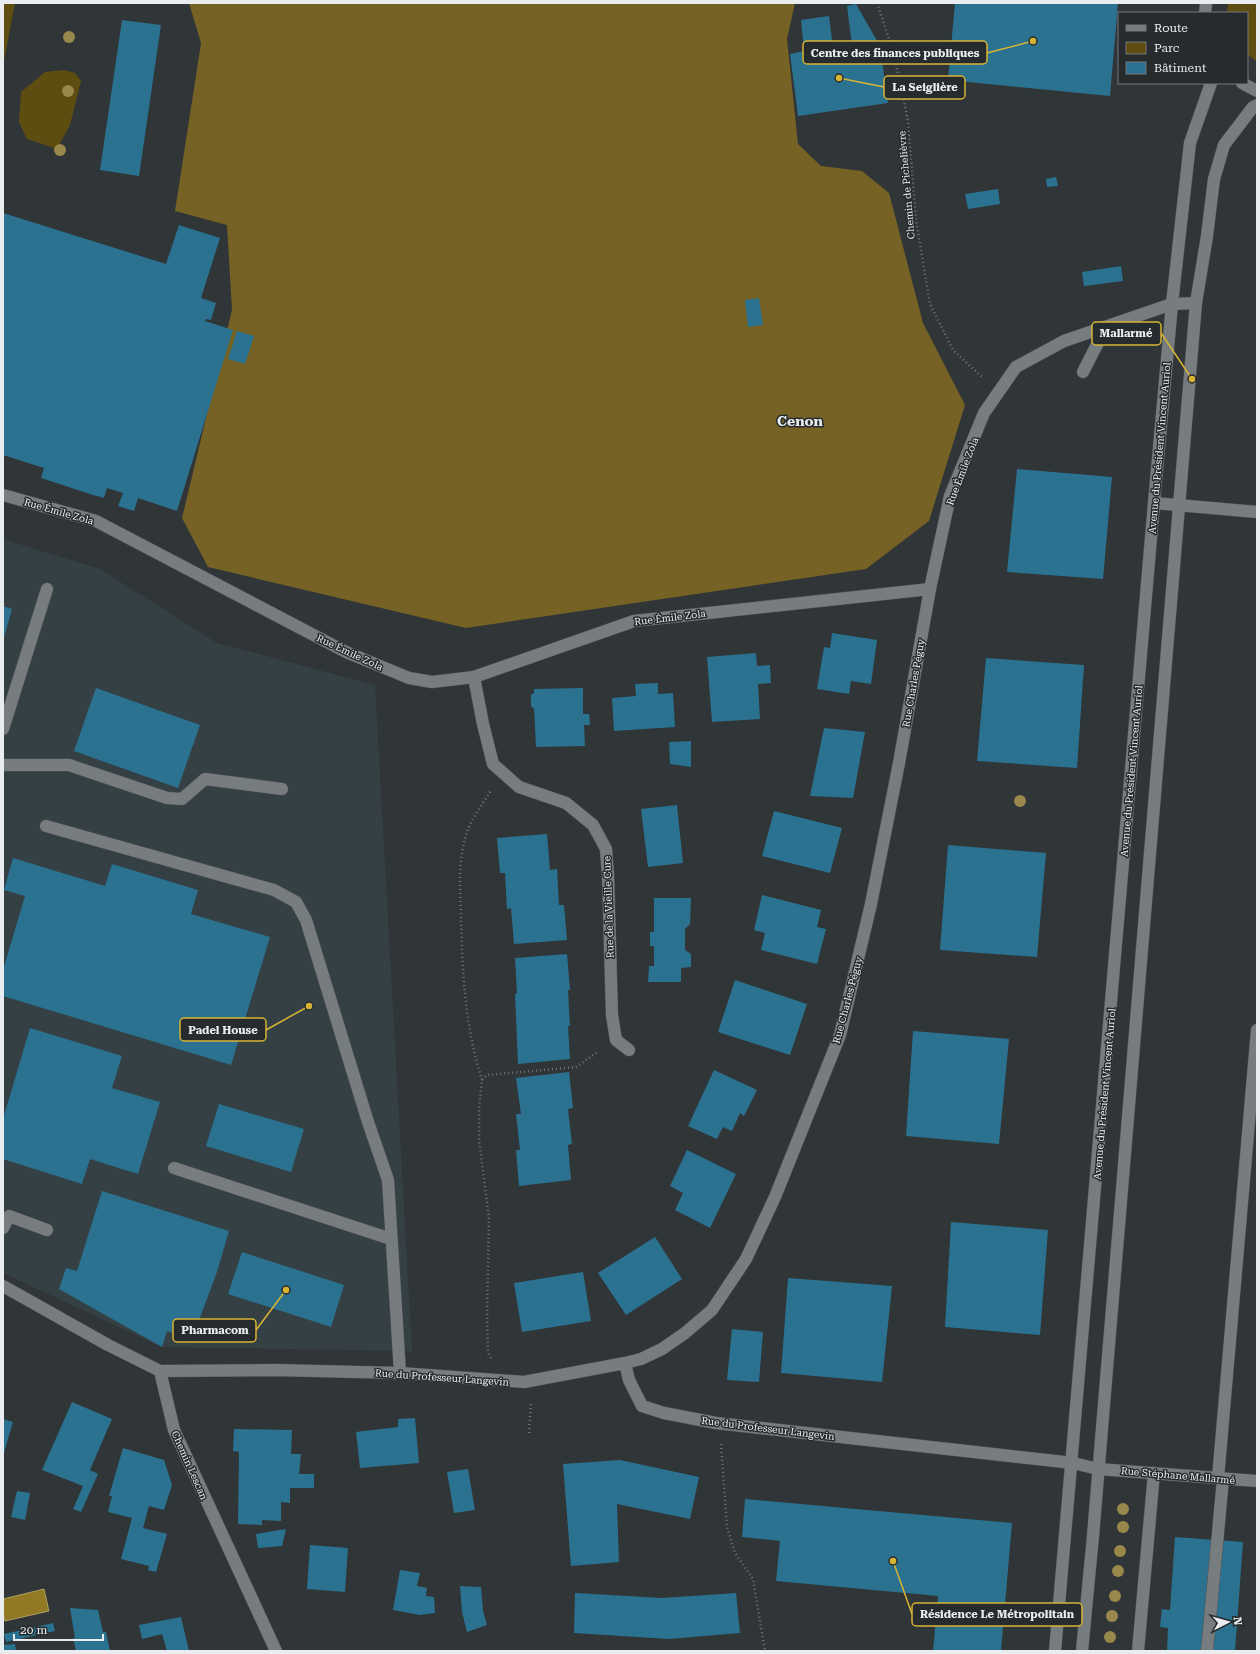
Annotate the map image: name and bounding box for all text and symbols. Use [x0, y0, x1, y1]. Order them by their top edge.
legend [1118, 12, 1248, 84]
text: Route [1154, 21, 1188, 35]
callout: Centre des finances publiques [803, 41, 987, 64]
text: Parc [1154, 41, 1180, 55]
text: Centre des finances publiques [811, 47, 980, 60]
text: Bâtiment [1154, 61, 1207, 75]
callout: La Seiglière [884, 76, 965, 99]
text: La Seiglière [892, 81, 958, 94]
street label: Chemin de Pichelièvre [896, 130, 917, 240]
callout: Mallarmé [1092, 322, 1161, 345]
text: Mallarmé [1100, 327, 1153, 340]
street label: Avenue du Président Vincent Auriol [1147, 362, 1172, 534]
district label: Cenon [777, 413, 824, 429]
street label: Rue Émile Zola [944, 435, 981, 507]
street label: Rue Émile Zola [23, 496, 95, 527]
street label: Rue Émile Zola [634, 608, 707, 627]
street label: Rue Émile Zola [315, 632, 385, 673]
street label: Rue Charles Péguy [900, 638, 927, 728]
street label: Avenue du Président Vincent Auriol [1119, 685, 1144, 857]
street label: Rue de la Vieille Cure [601, 855, 616, 958]
street label: Rue Charles Péguy [831, 955, 864, 1045]
street label: Avenue du Président Vincent Auriol [1092, 1008, 1117, 1180]
callout: Padel House [180, 1018, 266, 1041]
text: Padel House [188, 1024, 258, 1037]
callout: Pharmacom [173, 1319, 256, 1342]
text: Pharmacom [181, 1324, 249, 1337]
street label: Rue du Professeur Langevin [375, 1367, 510, 1388]
street label: Rue du Professeur Langevin [701, 1415, 836, 1442]
street label: Chemin Lescan [169, 1429, 210, 1502]
street label: Rue Stéphane Mallarmé [1121, 1465, 1236, 1486]
north arrow [1208, 1602, 1248, 1642]
callout: Résidence Le Métropolitain [912, 1603, 1082, 1626]
text: Résidence Le Métropolitain [920, 1608, 1075, 1621]
scale bar [14, 1616, 103, 1642]
text: N [1231, 1616, 1244, 1626]
text: 20 m [20, 1623, 47, 1637]

